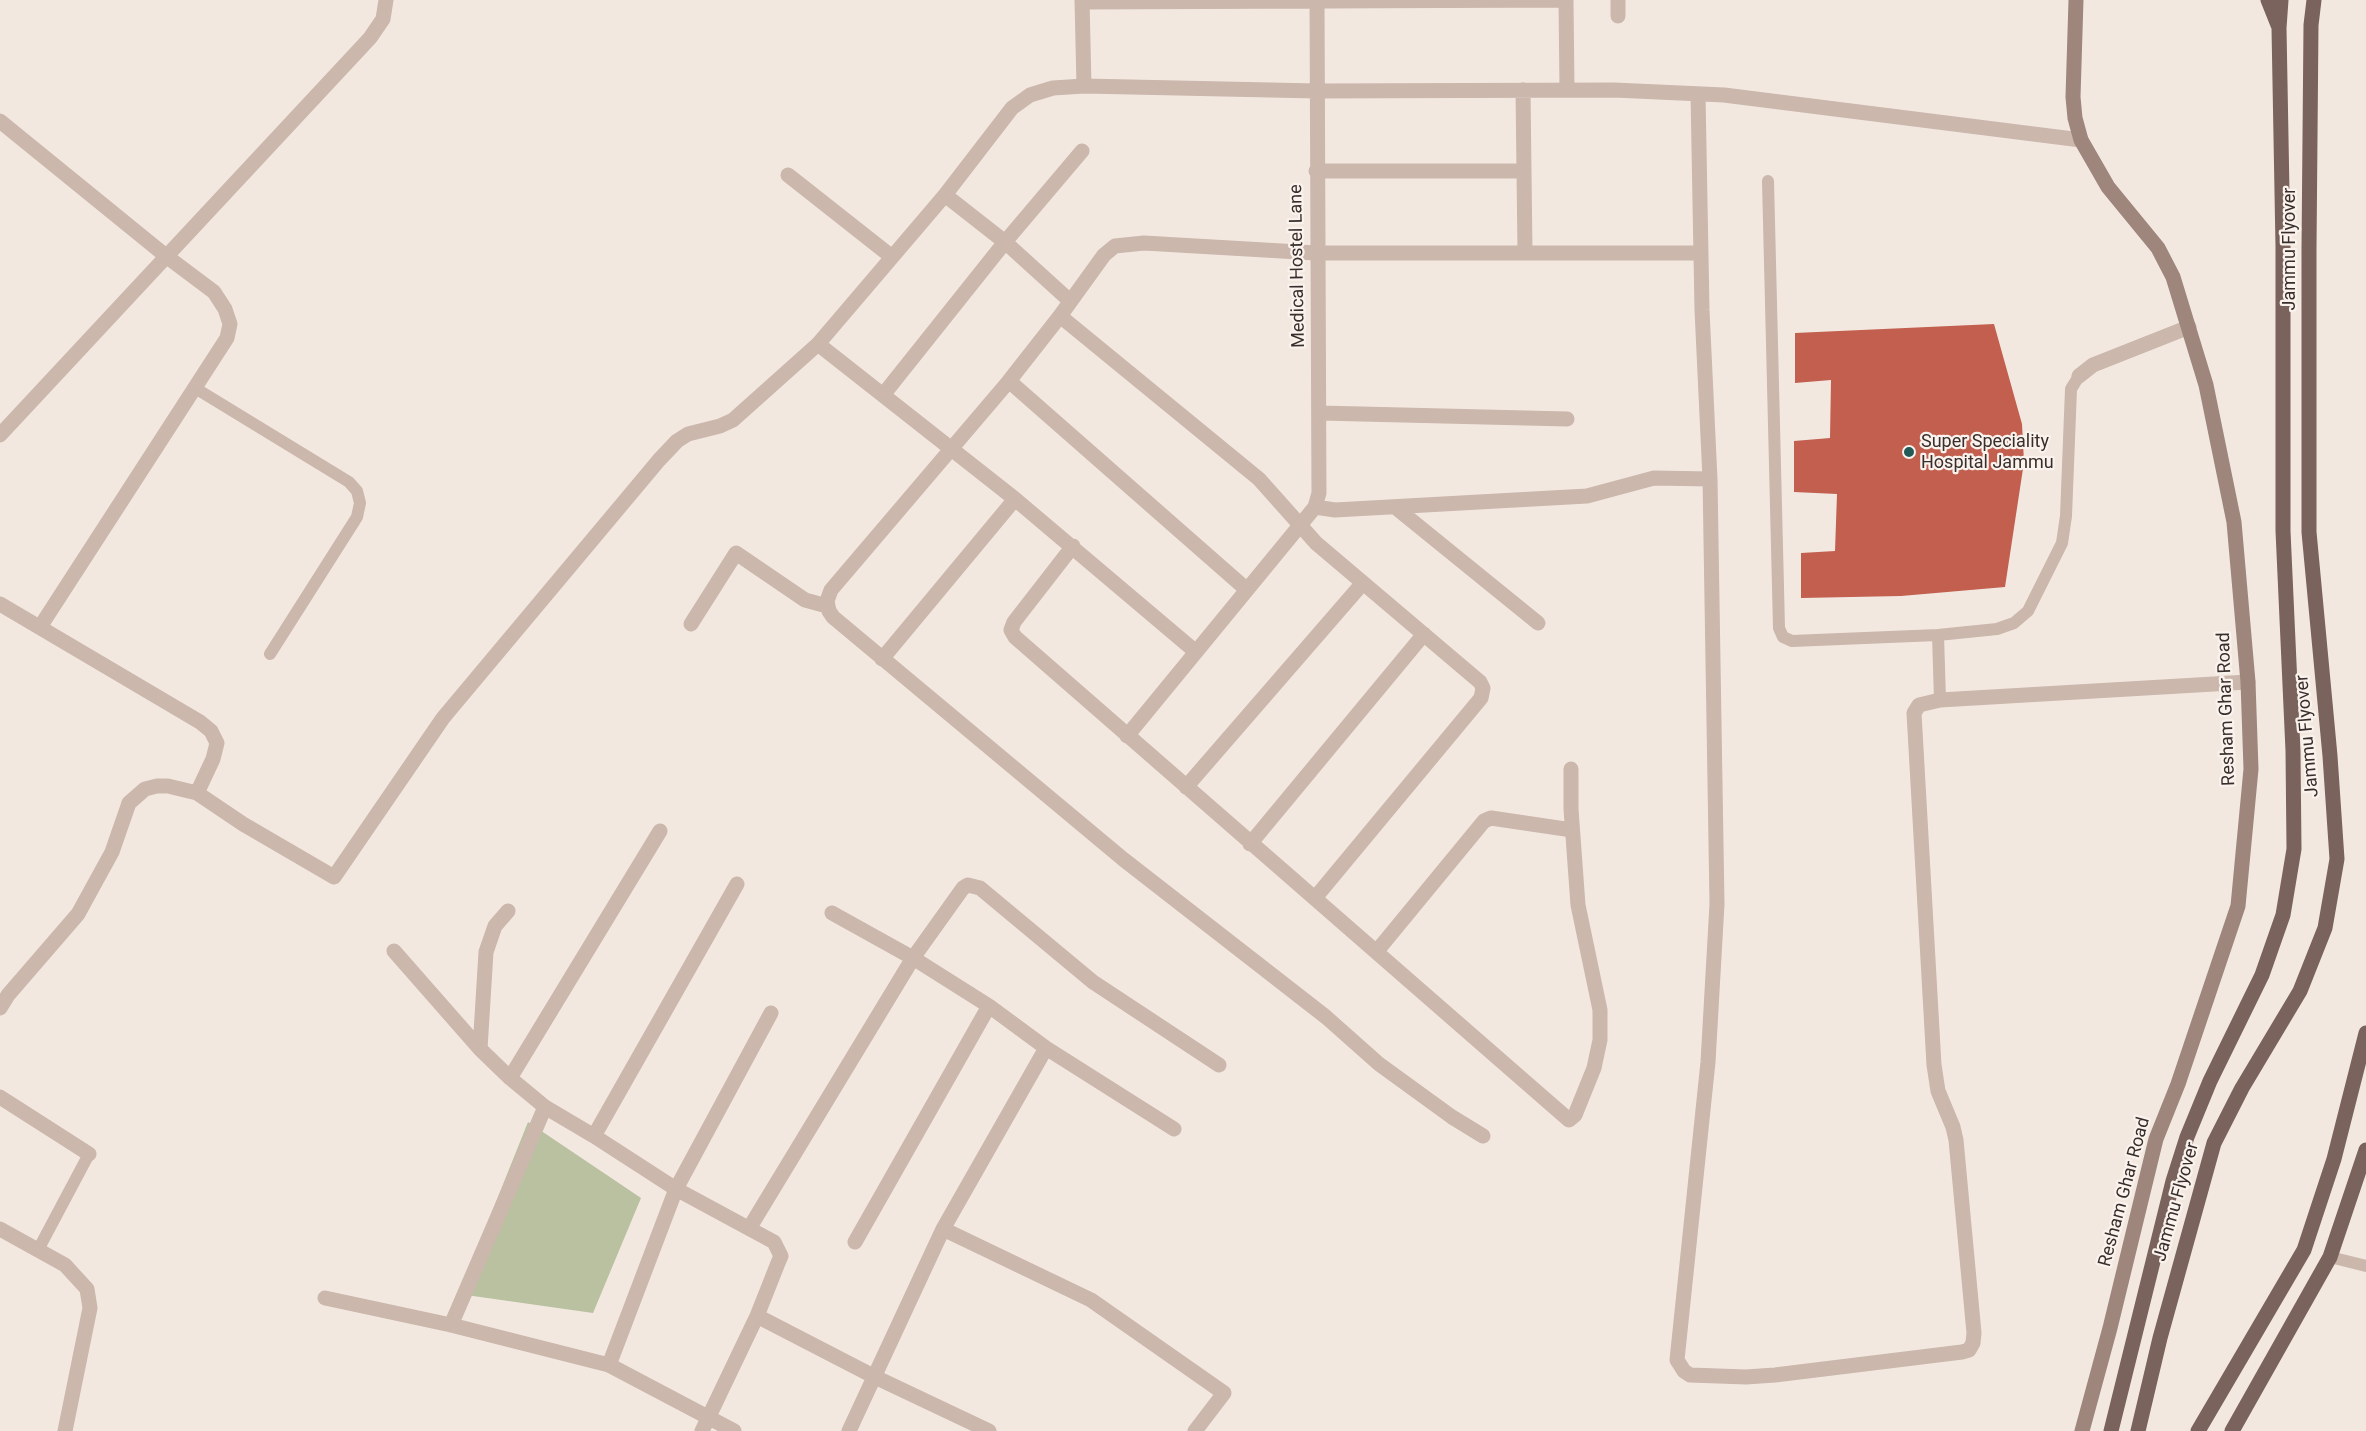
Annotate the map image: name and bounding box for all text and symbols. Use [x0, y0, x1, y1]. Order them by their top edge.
street label: Medical Hostel Lane [1286, 184, 1310, 348]
street label: Jammu Flyover [2279, 188, 2301, 310]
place label: Super Speciality Hospital Jammu [1921, 431, 2054, 474]
marker: Super Speciality Hospital Jammu [1902, 445, 1916, 459]
street label: Resham Ghar Road [2214, 632, 2240, 786]
street label: Jammu Flyover [2292, 674, 2324, 798]
street label: Resham Ghar Road [2095, 1115, 2155, 1269]
street label: Jammu Flyover [2150, 1140, 2204, 1264]

